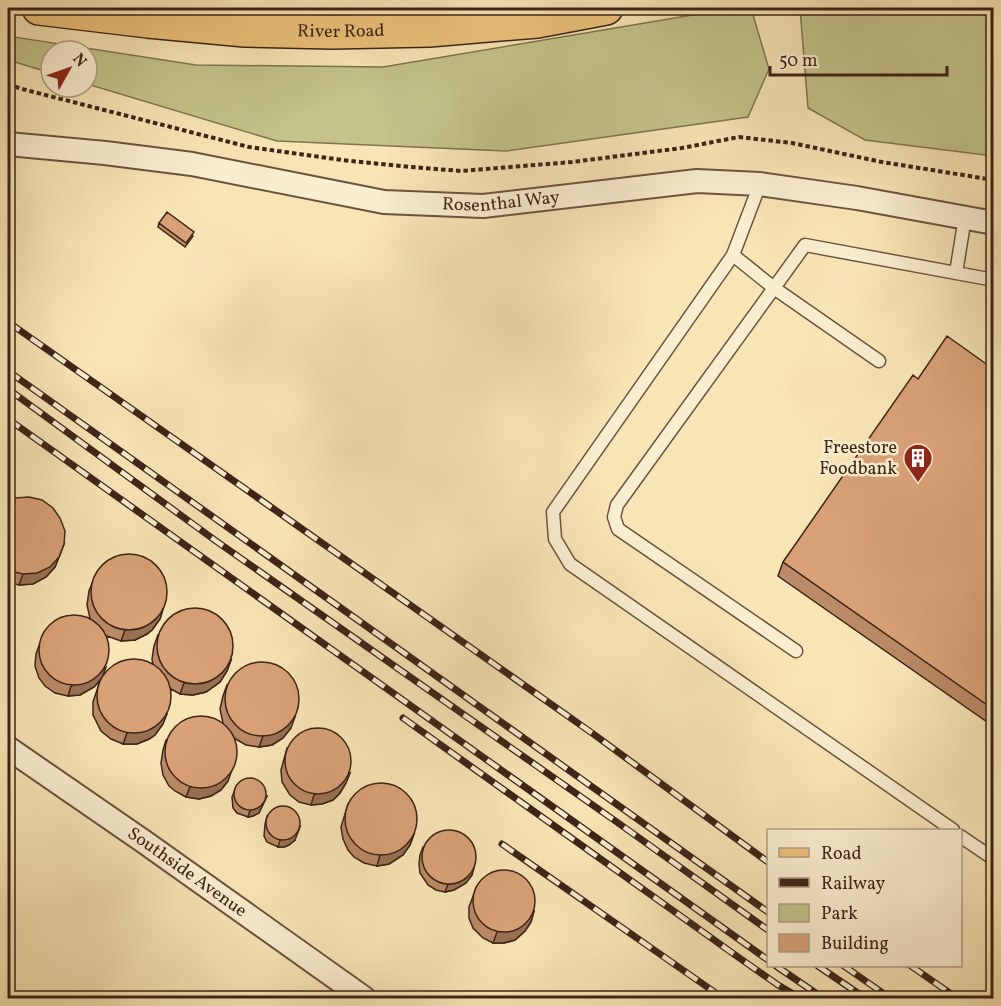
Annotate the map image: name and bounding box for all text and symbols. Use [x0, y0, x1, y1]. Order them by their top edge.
street label: River Road [297, 18, 385, 45]
north arrow [39, 39, 99, 99]
scale bar [770, 39, 947, 77]
text: N [67, 49, 91, 72]
text: 50 m [779, 49, 818, 74]
street label: Rosenthal Way [442, 185, 561, 219]
place label: Freestore Foodbank [819, 436, 897, 482]
building icon: Freestore Foodbank [902, 442, 934, 484]
street label: Southside Avenue [122, 821, 252, 923]
legend [767, 829, 962, 967]
text: Road [821, 842, 862, 867]
text: Railway [821, 872, 885, 897]
text: Park [821, 902, 858, 927]
text: Building [821, 932, 889, 957]

